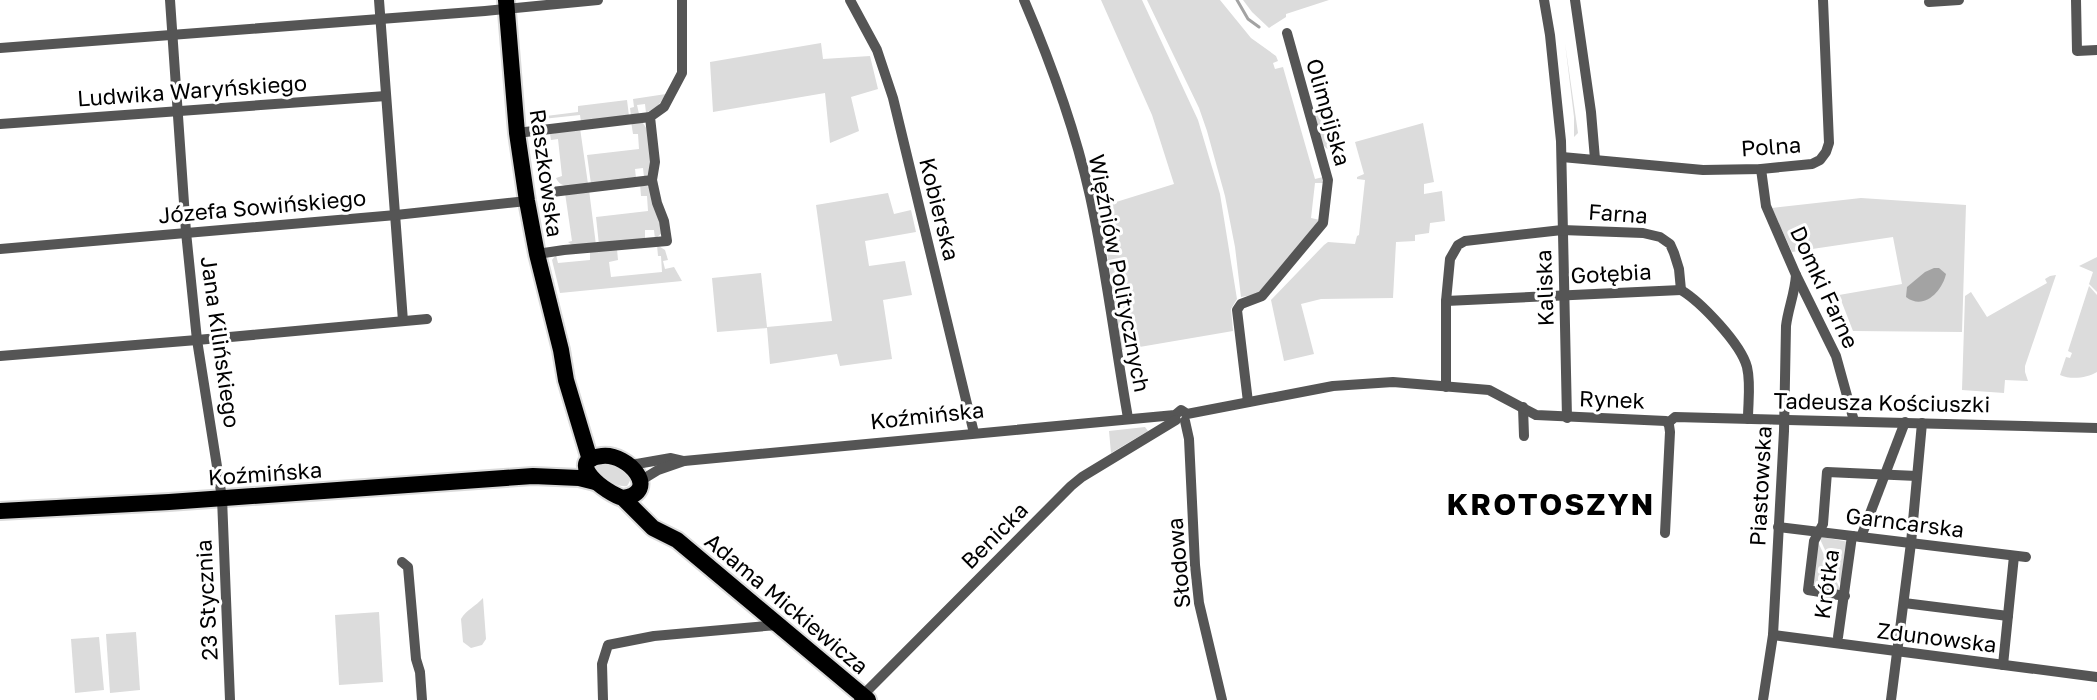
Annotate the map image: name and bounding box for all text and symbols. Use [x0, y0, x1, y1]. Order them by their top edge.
street label: Olimpijska [1301, 55, 1357, 169]
street label: Ludwika Waryńskiego [76, 69, 308, 111]
street label: Raszkowska [525, 107, 569, 239]
street label: Polna [1740, 130, 1802, 162]
street label: Więźniów Politycznych [1084, 152, 1156, 394]
street label: Kobierska [914, 155, 966, 263]
street label: Józefa Sowińskiego [157, 183, 367, 229]
street label: Farna [1587, 197, 1649, 229]
street label: Domki Farne [1785, 222, 1865, 352]
street label: Kaliska [1529, 249, 1559, 327]
street label: Jana Kilińskiego [196, 254, 246, 430]
street label: Gołębia [1570, 257, 1652, 289]
street label: Rynek [1579, 384, 1645, 414]
street label: Tadeusza Kościuszki [1774, 387, 1990, 417]
street label: Koźmińska [869, 396, 985, 434]
street label: Piastowska [1743, 425, 1777, 547]
street label: Koźmińska [207, 456, 323, 490]
district label: KROTOSZYN [1447, 486, 1655, 522]
street label: Benicka [955, 496, 1033, 574]
street label: Garncarska [1844, 501, 1966, 543]
street label: Słodowa [1161, 517, 1195, 609]
street label: Adama Mickiewicza [700, 527, 874, 679]
street label: 23 Stycznia [189, 539, 223, 661]
street label: Krótka [1808, 547, 1844, 621]
street label: Zdunowska [1876, 616, 1998, 658]

